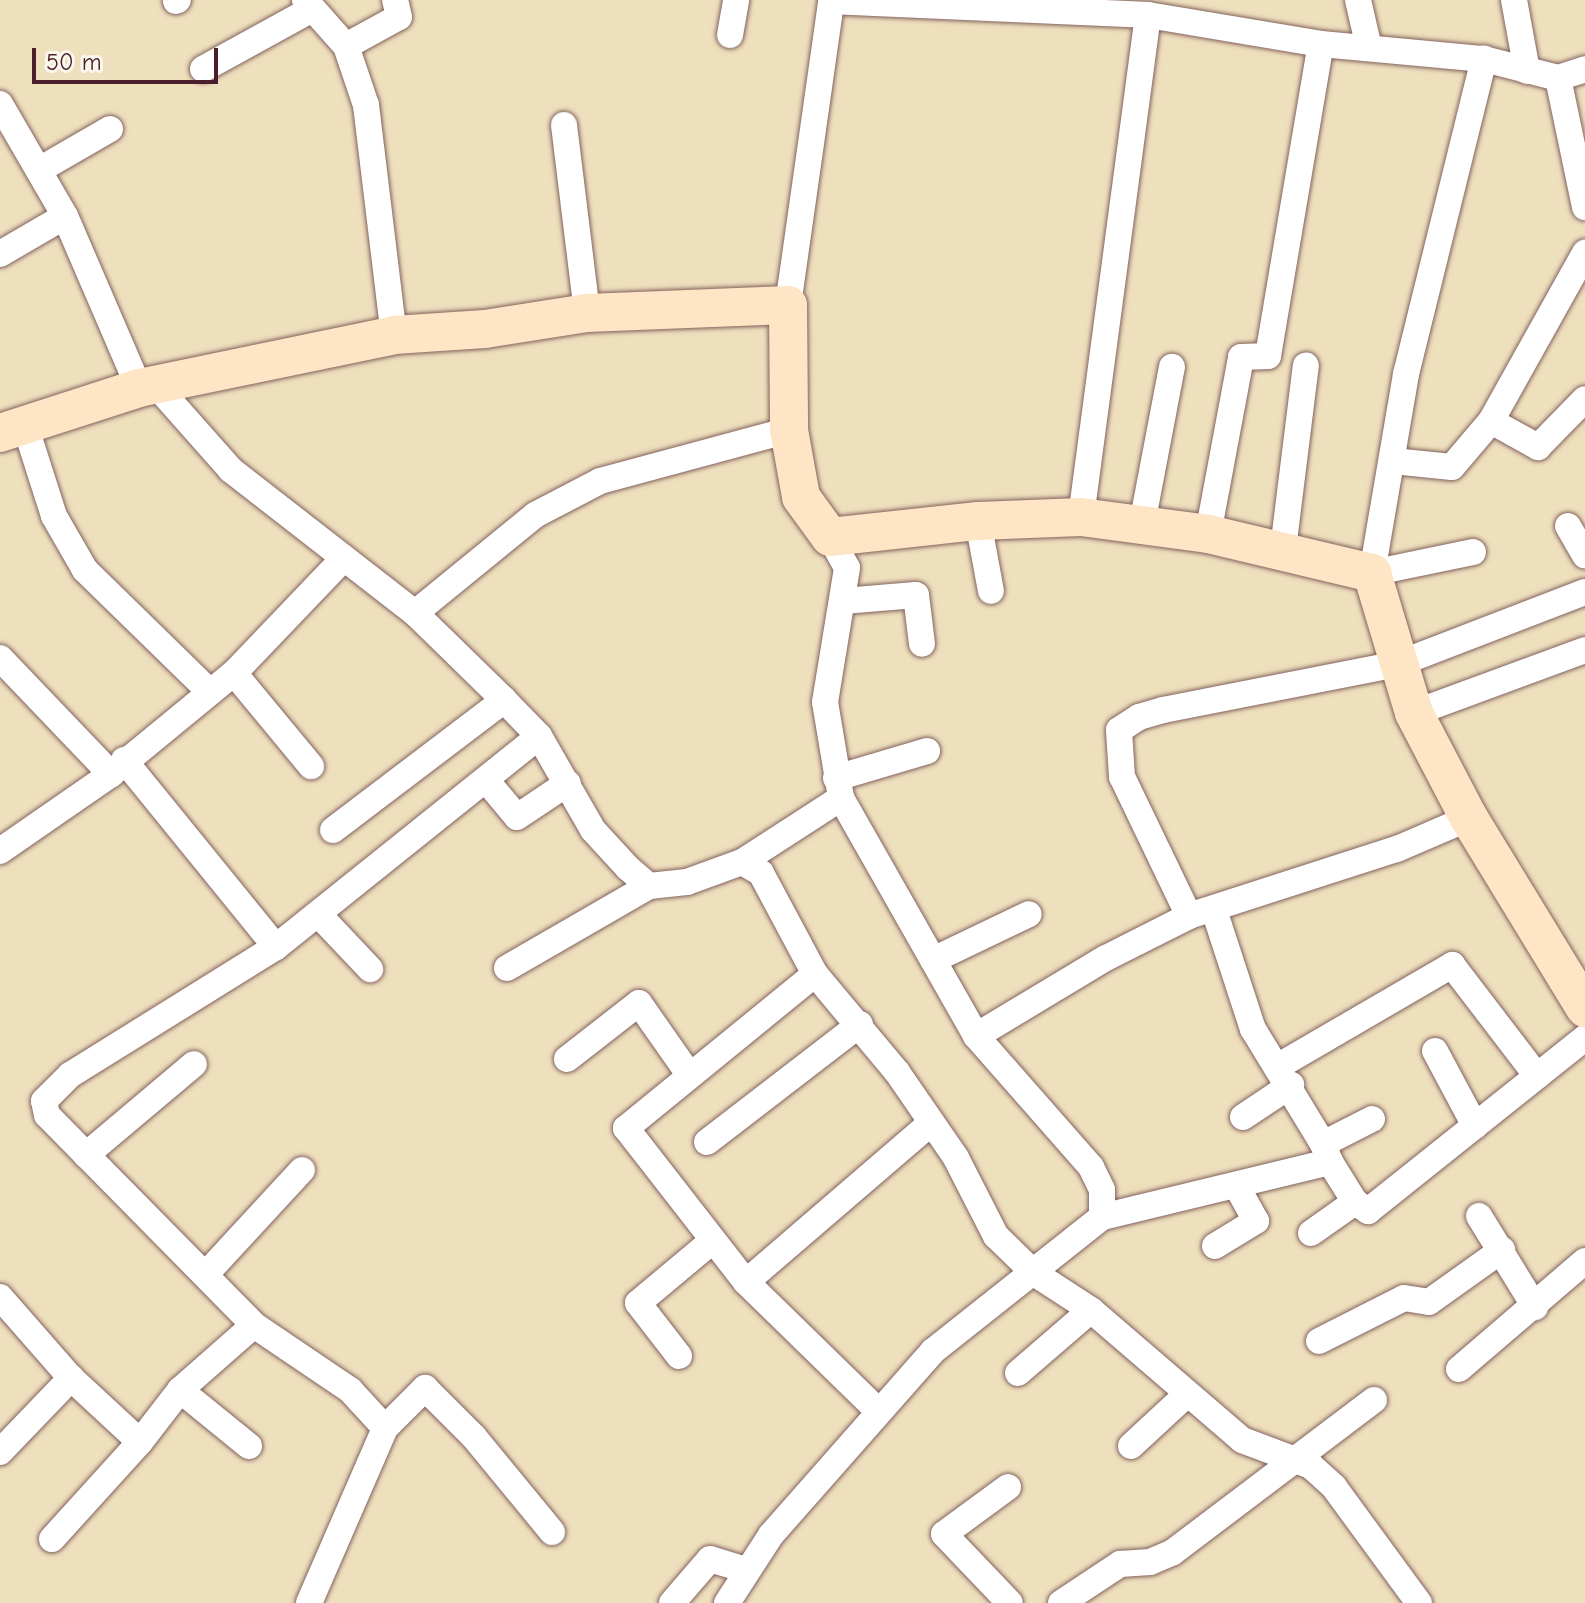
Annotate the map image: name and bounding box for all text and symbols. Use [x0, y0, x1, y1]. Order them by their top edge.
scale bar [36, 32, 222, 82]
text: 50 m [46, 48, 102, 76]

